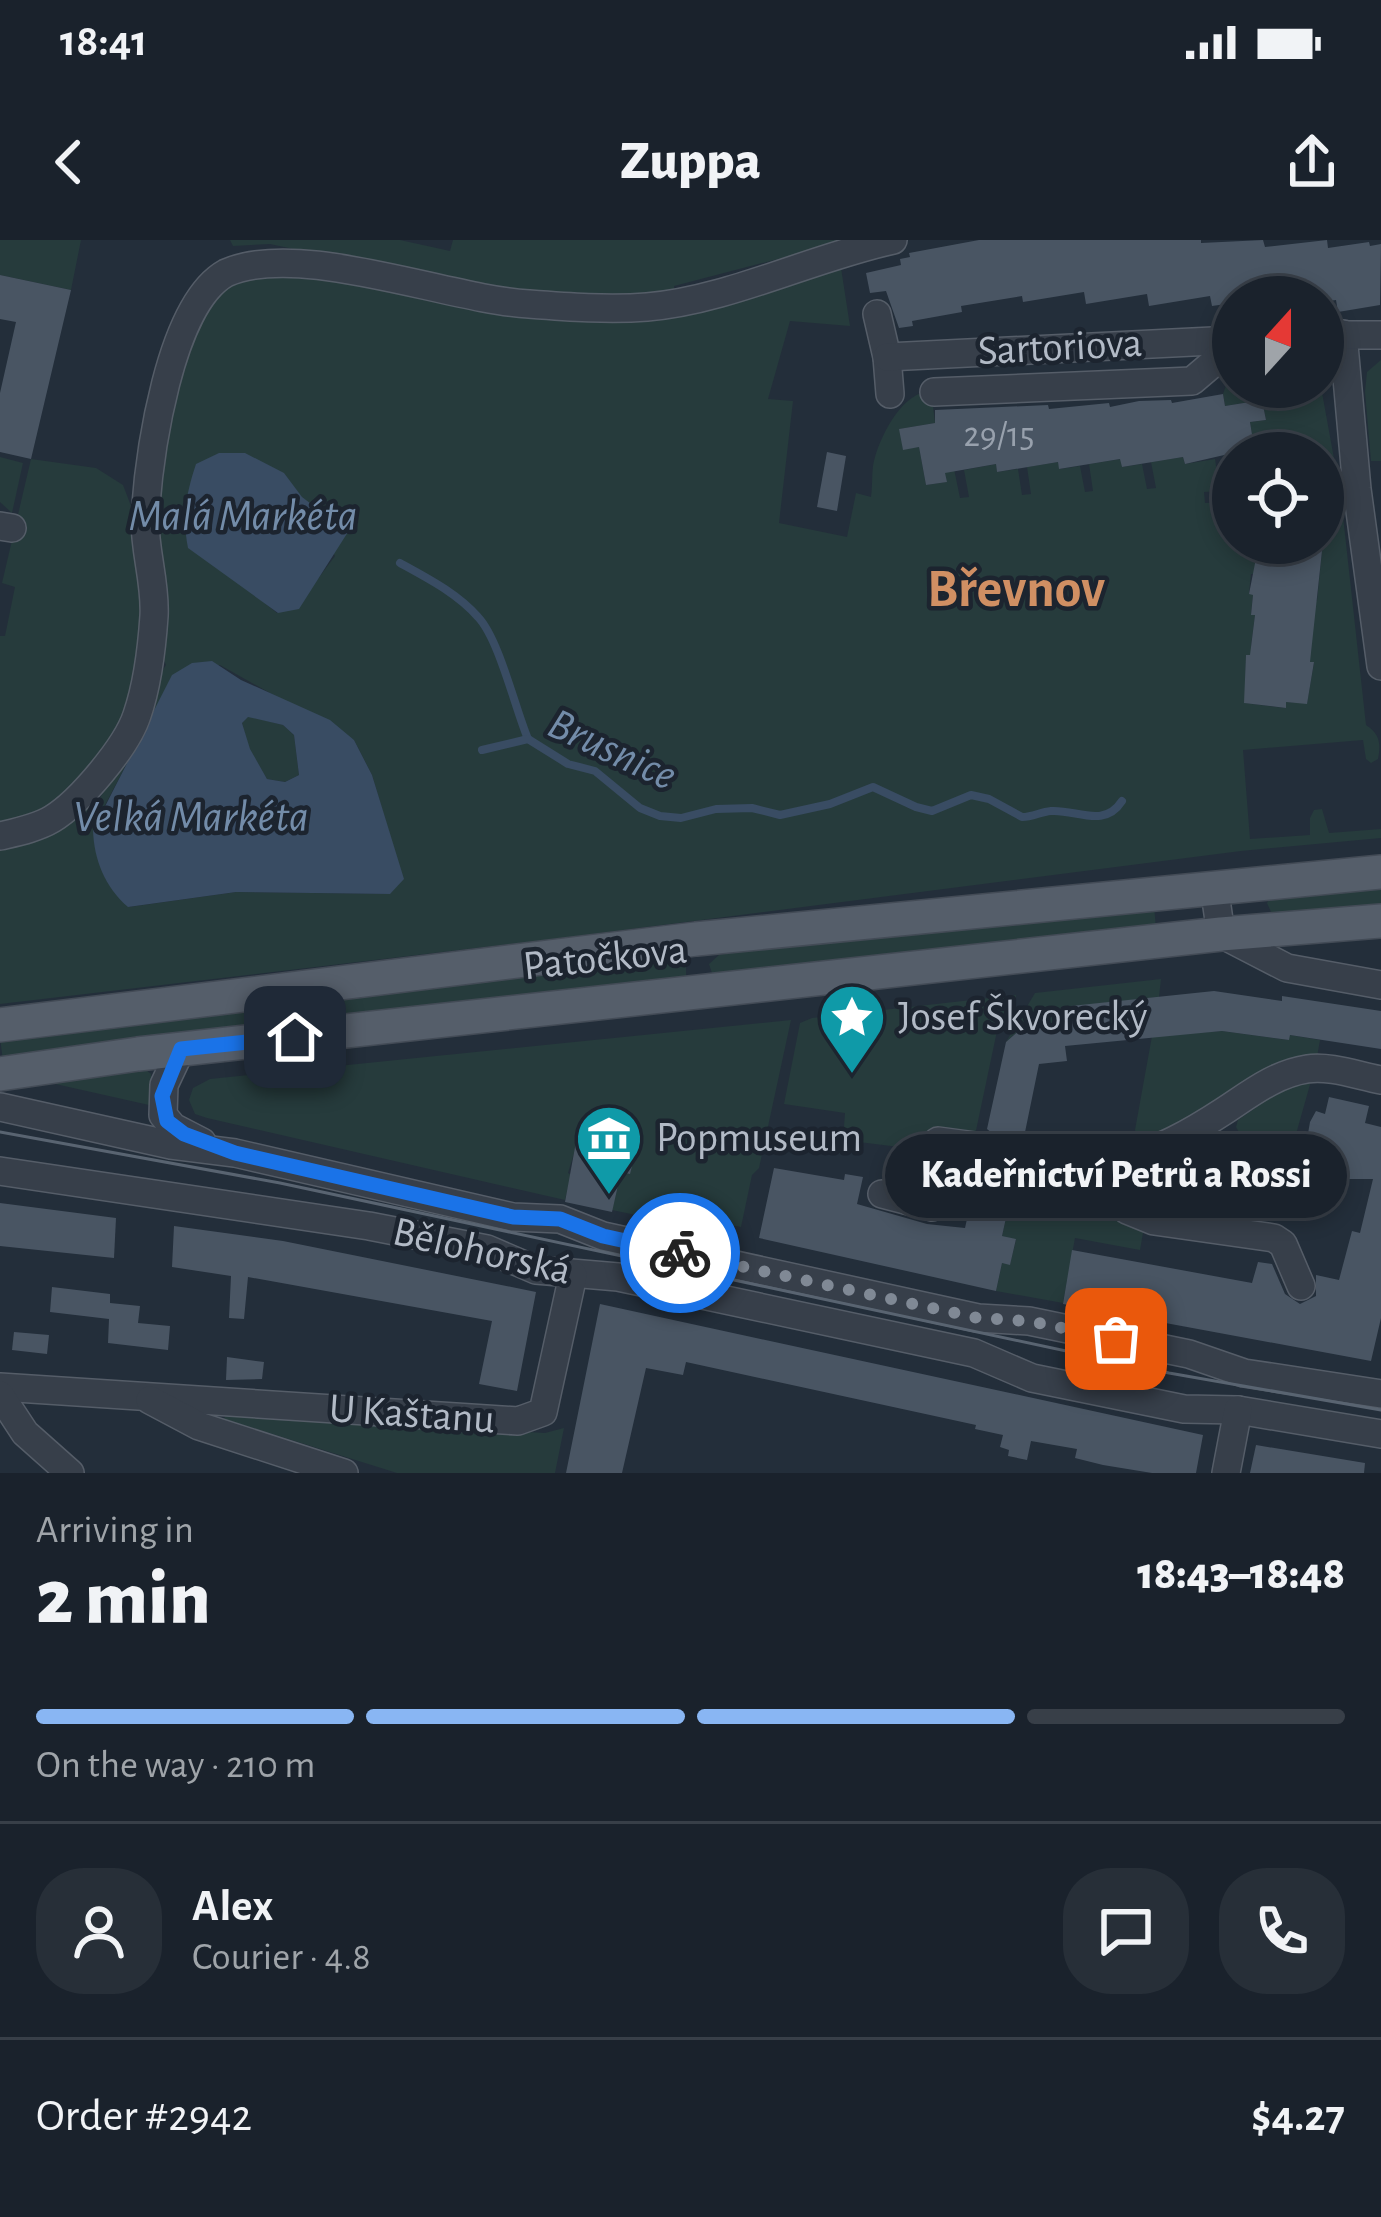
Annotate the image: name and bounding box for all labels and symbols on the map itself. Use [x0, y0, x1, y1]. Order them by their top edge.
north arrow [1212, 276, 1344, 408]
street label: Sartoriova [977, 322, 1143, 372]
house number: 29/15 [963, 417, 1035, 453]
water label: Malá Markéta [128, 494, 358, 539]
district label: Břevnov [927, 563, 1105, 617]
water label: Brusnice [541, 701, 683, 799]
water label: Velká Markéta [73, 795, 309, 840]
street label: Patočkova [521, 929, 689, 987]
place icon: Josef Škvorecký [817, 982, 887, 1076]
pin [244, 986, 346, 1088]
place label: Josef Škvorecký [898, 993, 1148, 1038]
museum icon: Popmuseum [574, 1103, 644, 1197]
place label: Popmuseum [656, 1117, 862, 1159]
callout: Kadeřnictví Petrů a Rossi [885, 1135, 1347, 1219]
courier [620, 1193, 740, 1313]
street label: Bělohorská [389, 1210, 575, 1292]
pin [1065, 1288, 1167, 1390]
street label: U Kaštanu [328, 1387, 496, 1441]

